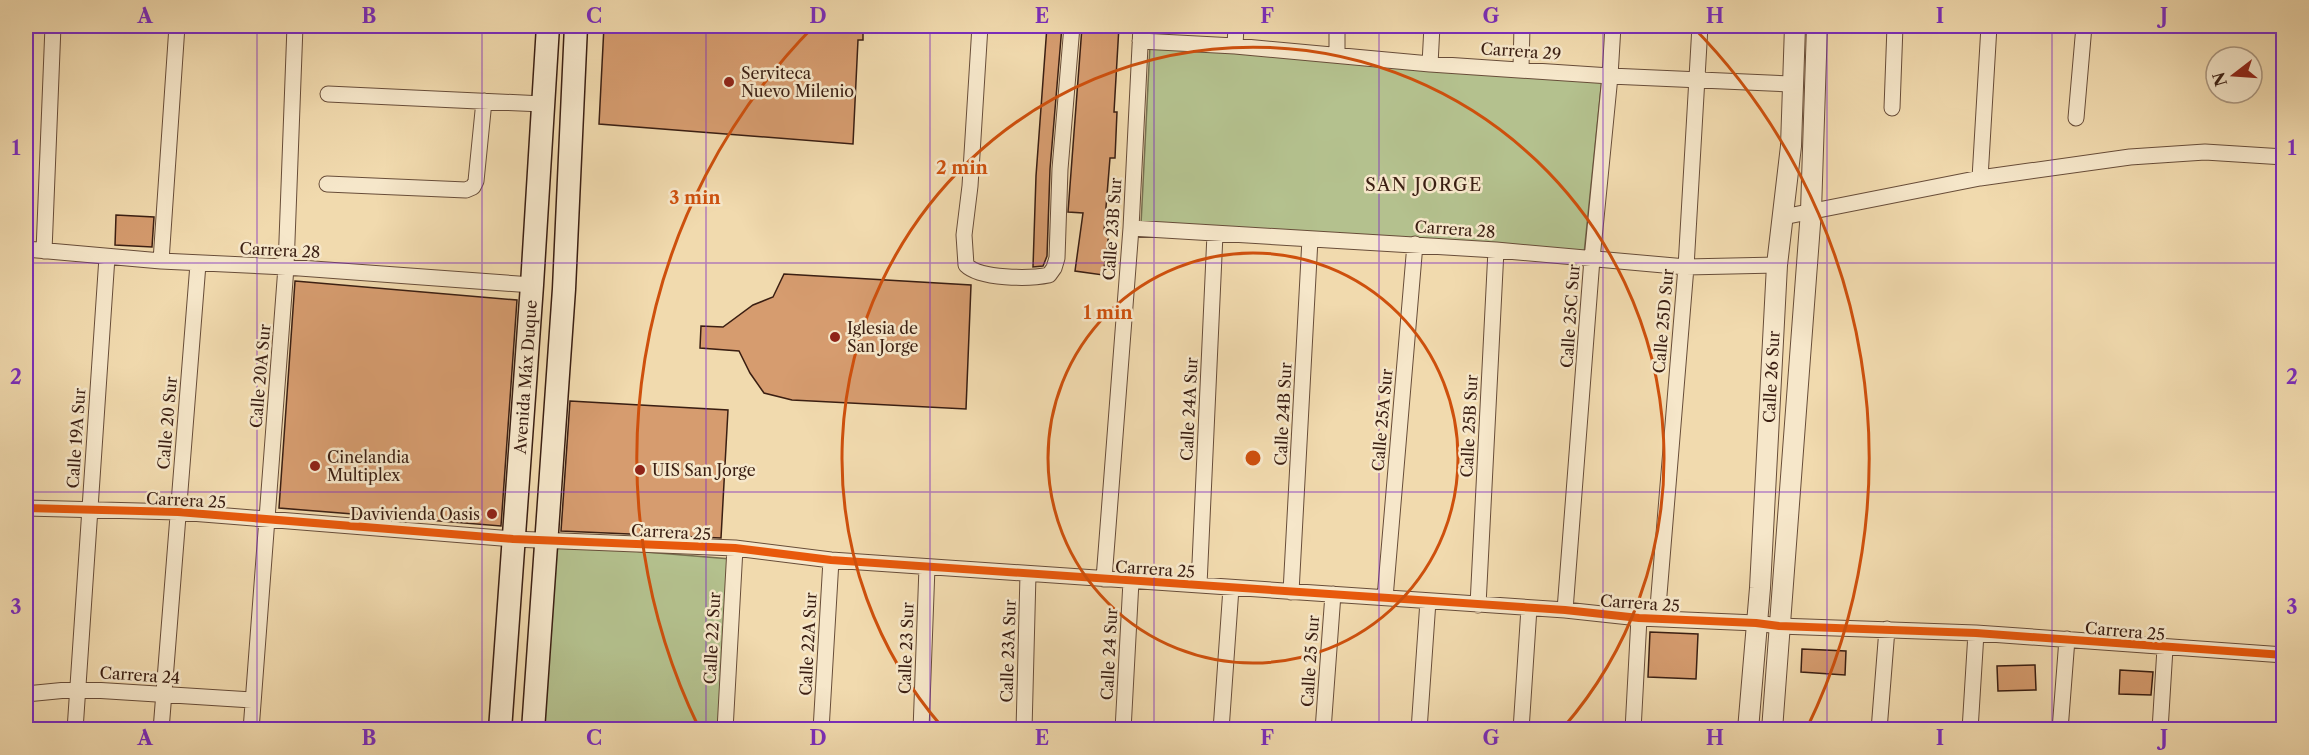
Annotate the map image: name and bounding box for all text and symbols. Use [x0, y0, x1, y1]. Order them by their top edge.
text: A [136, 4, 153, 28]
text: B [362, 4, 377, 28]
text: C [586, 4, 602, 28]
text: D [809, 4, 827, 28]
text: E [1035, 4, 1049, 28]
text: F [1260, 4, 1274, 28]
text: G [1483, 4, 1500, 28]
text: H [1706, 4, 1724, 28]
text: I [1936, 4, 1944, 28]
text: J [2156, 4, 2168, 28]
street label: Carrera 29 [1480, 38, 1562, 64]
north arrow [2204, 45, 2264, 105]
place label: Serviteca Nuevo Milenio [741, 63, 854, 101]
text: N [2208, 70, 2231, 89]
marker: Serviteca Nuevo Milenio [722, 75, 736, 89]
text: 1 [12, 136, 21, 160]
text: 1 [2288, 136, 2297, 160]
text: 2 min [936, 157, 989, 179]
district label: SAN JORGE [1365, 174, 1483, 196]
street label: Calle 23B Sur [1098, 177, 1126, 281]
text: 3 min [669, 187, 721, 209]
street label: Carrera 28 [1414, 216, 1496, 242]
street label: Carrera 28 [239, 238, 321, 262]
street label: Calle 25C Sur [1556, 263, 1584, 369]
street label: Calle 25D Sur [1648, 268, 1678, 374]
street label: Avenida Máx Duque [510, 299, 541, 456]
text: 1 min [1083, 302, 1133, 324]
place label: Iglesia de San Jorge [847, 318, 919, 356]
street label: Calle 20A Sur [245, 323, 275, 429]
marker: Iglesia de San Jorge [828, 330, 842, 344]
street label: Calle 26 Sur [1759, 330, 1784, 424]
street label: Calle 24A Sur [1176, 356, 1202, 461]
street label: Calle 24B Sur [1270, 362, 1296, 466]
text: 2 [10, 365, 22, 389]
text: 2 [2286, 365, 2298, 389]
street label: Calle 25A Sur [1368, 368, 1396, 472]
street label: Calle 25B Sur [1456, 374, 1482, 478]
street label: Calle 20 Sur [153, 375, 181, 470]
street label: Calle 19A Sur [63, 387, 90, 489]
place label: Cinelandia Multiplex [327, 447, 410, 485]
centre of rings [1243, 448, 1263, 468]
marker: Cinelandia Multiplex [308, 459, 322, 473]
place label: UIS San Jorge [652, 460, 756, 480]
marker: UIS San Jorge [633, 463, 647, 477]
street label: Carrera 25 [145, 488, 227, 512]
place label: Davivienda Oasis [350, 504, 480, 524]
marker: Davivienda Oasis [485, 507, 499, 521]
street label: Carrera 25 [630, 520, 712, 544]
street label: Carrera 25 [1114, 556, 1196, 582]
street label: Carrera 25 [1599, 590, 1681, 616]
street label: Calle 22 Sur [700, 591, 724, 685]
street label: Calle 22A Sur [795, 591, 821, 696]
text: 3 [10, 595, 22, 619]
text: 3 [2286, 595, 2298, 619]
street label: Calle 23A Sur [996, 599, 1020, 703]
street label: Calle 23 Sur [894, 601, 918, 694]
street label: Calle 24 Sur [1097, 607, 1121, 701]
street label: Calle 25 Sur [1297, 614, 1323, 708]
street label: Carrera 25 [2084, 618, 2166, 644]
street label: Carrera 24 [99, 662, 181, 688]
text: A [136, 726, 153, 750]
text: B [362, 726, 377, 750]
text: C [586, 726, 602, 750]
text: D [809, 726, 827, 750]
text: E [1035, 726, 1049, 750]
text: F [1260, 726, 1274, 750]
text: G [1483, 726, 1500, 750]
text: H [1706, 726, 1724, 750]
text: I [1936, 726, 1944, 750]
text: J [2156, 726, 2168, 750]

